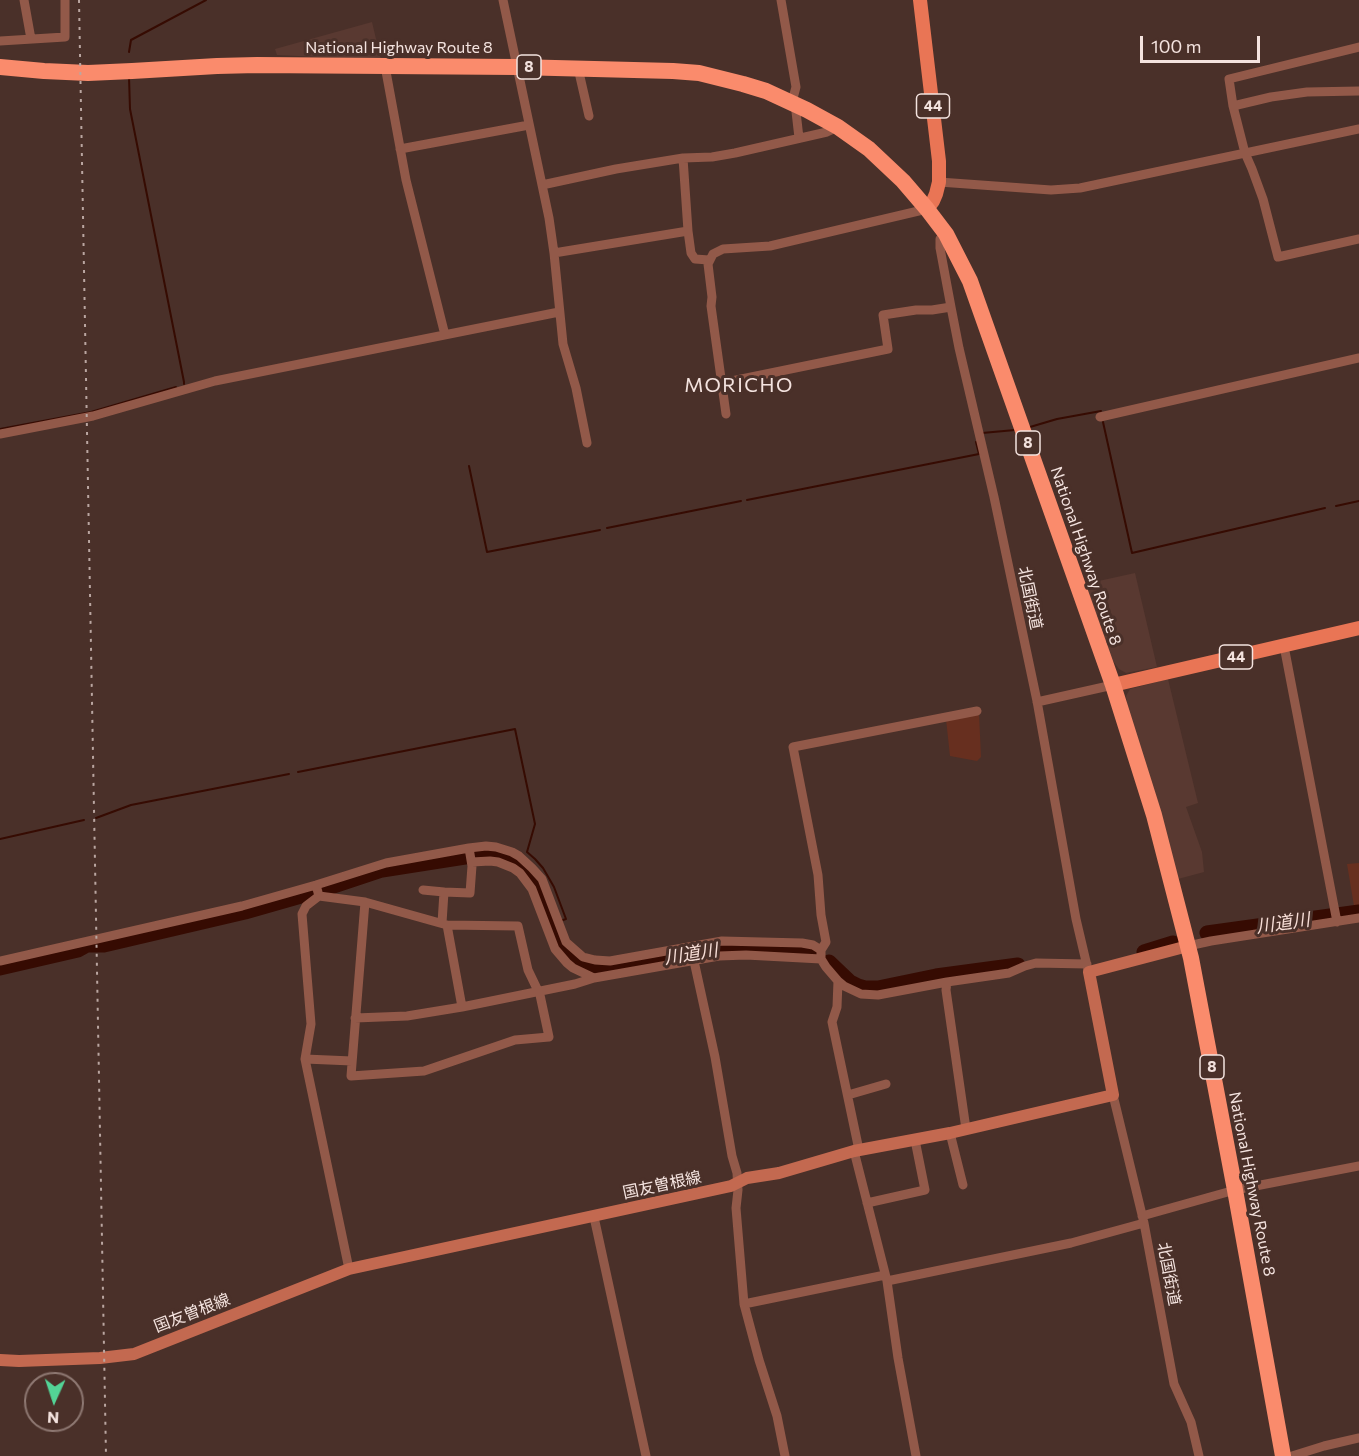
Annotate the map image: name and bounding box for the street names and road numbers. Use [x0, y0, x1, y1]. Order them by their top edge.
street label: National Highway Route 8 [305, 38, 493, 58]
road number: 8 [517, 55, 541, 79]
road number: 44 [916, 94, 950, 118]
road number: 8 [1016, 431, 1040, 455]
street label: National Highway Route 8 [1046, 464, 1126, 648]
street label: 北国街道 [1014, 565, 1046, 631]
road number: 44 [1220, 645, 1252, 669]
road number: 8 [1200, 1055, 1224, 1079]
street label: National Highway Route 8 [1225, 1090, 1279, 1278]
street label: 国友曽根線 [621, 1167, 703, 1203]
street label: 北国街道 [1153, 1241, 1185, 1307]
street label: 国友曽根線 [151, 1290, 233, 1336]

